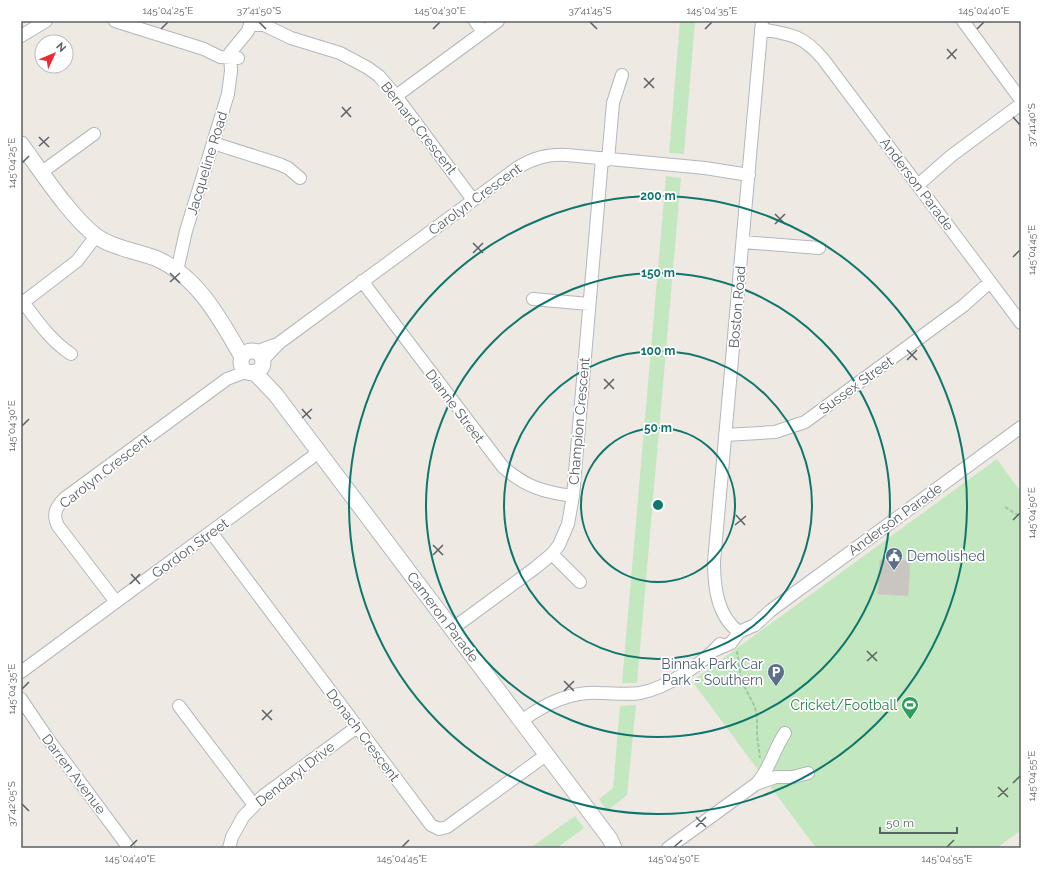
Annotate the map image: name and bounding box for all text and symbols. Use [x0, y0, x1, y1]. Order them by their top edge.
text: 145°04'25"E [143, 5, 193, 16]
text: 37°41'50"S [237, 5, 281, 16]
text: 145°04'30"E [414, 5, 466, 16]
text: 37°41'45"S [568, 5, 612, 16]
text: 145°04'35"E [687, 5, 737, 16]
text: 145°04'40"E [959, 5, 1009, 16]
north arrow [34, 34, 74, 74]
text: N [53, 40, 68, 55]
street label: Bernard Crescent [378, 78, 460, 178]
text: 37°41'40"S [1026, 103, 1037, 147]
street label: Jacqueline Road [184, 109, 230, 217]
street label: Anderson Parade [877, 134, 957, 234]
text: 145°04'25"E [6, 138, 17, 188]
street label: Carolyn Crescent [425, 160, 525, 238]
text: 200 m [640, 189, 676, 203]
text: 145°04'45"E [1026, 225, 1037, 275]
street label: Boston Road [725, 265, 749, 349]
text: 150 m [641, 266, 675, 280]
text: 100 m [641, 344, 675, 358]
street label: Sussex Street [816, 353, 896, 417]
street label: Champion Crescent [565, 356, 593, 485]
street label: Dianne Street [422, 366, 488, 446]
text: 145°04'30"E [6, 400, 17, 452]
text: 50 m [644, 421, 672, 435]
street label: Carolyn Crescent [56, 430, 154, 511]
street label: Anderson Parade [845, 480, 945, 558]
text: 145°04'50"E [1026, 487, 1037, 539]
centre of rings [651, 498, 665, 512]
street label: Gordon Street [149, 515, 232, 581]
public building icon: Demolished [884, 546, 904, 571]
place label: Demolished [907, 548, 985, 564]
street label: Cameron Parade [404, 569, 482, 665]
place label: Binnak Park Car Park - Southern [661, 656, 763, 688]
parking icon: Binnak Park Car Park - Southern [766, 662, 786, 687]
text: 145°04'35"E [6, 664, 17, 714]
street label: Donach Crescent [323, 686, 403, 785]
sports icon: Cricket/Football [900, 695, 920, 720]
place label: Cricket/Football [790, 697, 897, 713]
street label: Darren Avenue [39, 731, 109, 817]
street label: Dendaryl Drive [252, 738, 338, 810]
text: 145°04'55"E [1026, 751, 1037, 801]
text: 37°42'05"S [6, 781, 17, 827]
scale bar [880, 809, 957, 835]
text: 50 m [886, 816, 914, 830]
text: 145°04'40"E [105, 853, 155, 864]
text: 145°04'45"E [377, 853, 427, 864]
text: 145°04'50"E [648, 853, 700, 864]
text: 145°04'55"E [922, 853, 972, 864]

